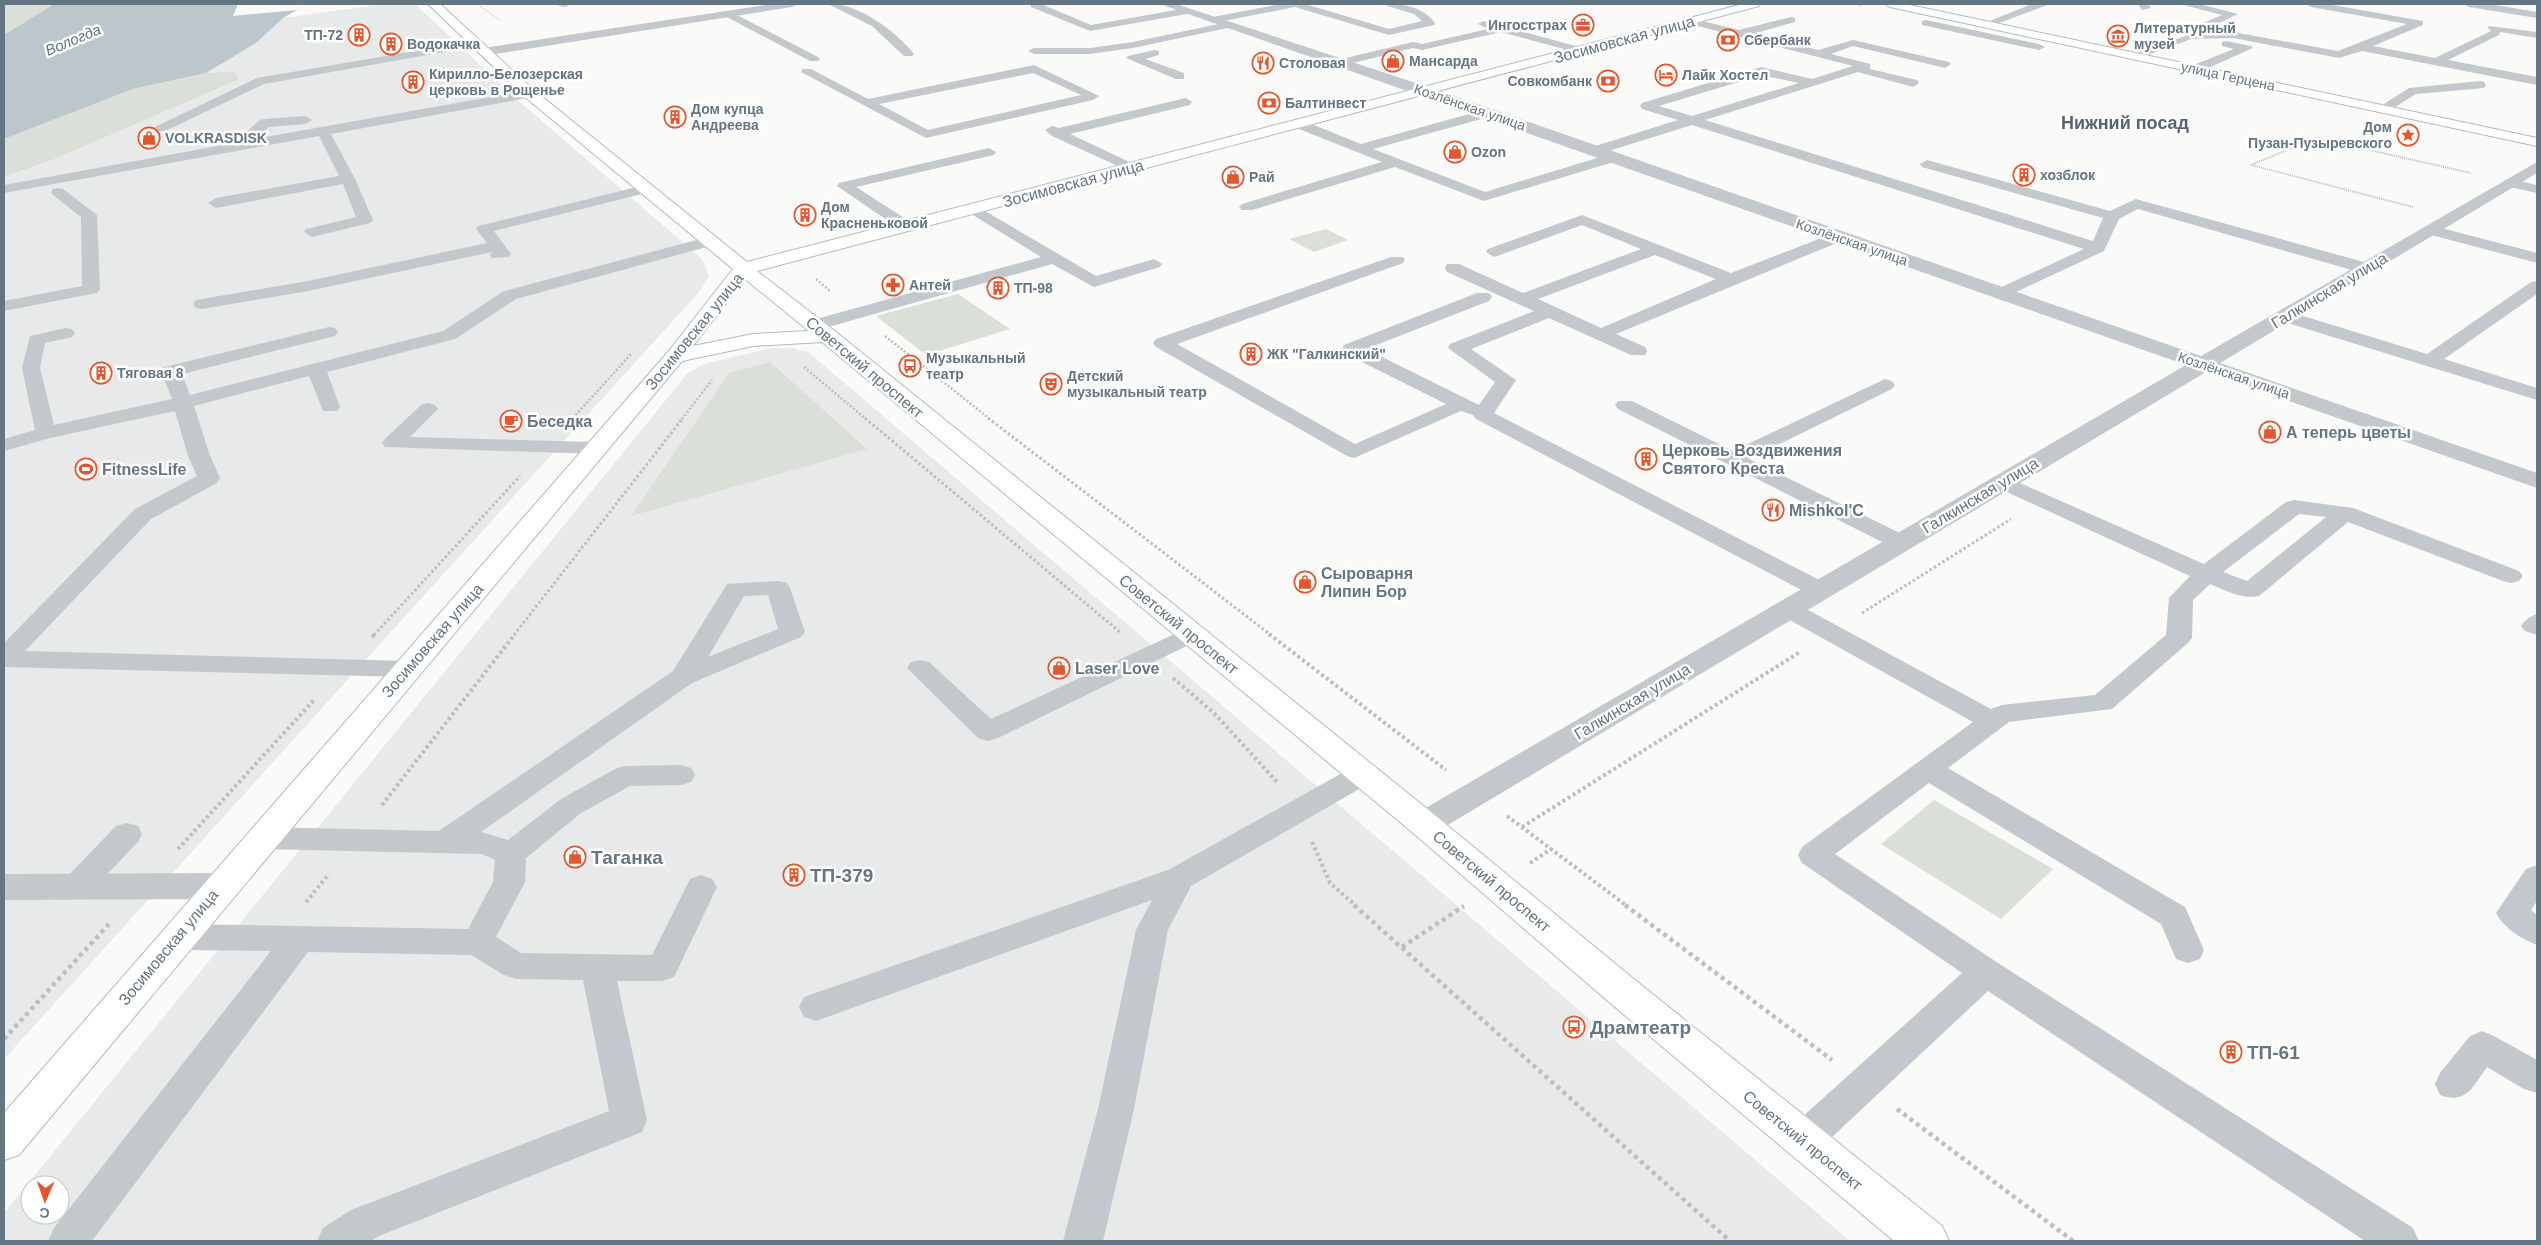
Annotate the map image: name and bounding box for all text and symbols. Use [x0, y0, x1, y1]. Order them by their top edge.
street label: Зосимовская улица [1552, 12, 1696, 66]
office icon: Ингосстрах [1571, 13, 1595, 37]
place label: Ингосстрах [1488, 17, 1567, 33]
water label: Вологда [42, 20, 103, 59]
place label: Литературный музей [2134, 20, 2236, 52]
building icon: ТП-72 [347, 23, 371, 47]
museum icon: Литературный музей [2106, 24, 2130, 48]
place label: ТП-72 [304, 27, 343, 43]
bank icon: Сбербанк [1716, 28, 1740, 52]
building icon: Водокачка [379, 32, 403, 56]
place label: Сбербанк [1744, 32, 1812, 48]
place label: Водокачка [407, 36, 480, 52]
shop icon: Мансарда [1381, 49, 1405, 73]
restaurant icon: Столовая [1251, 51, 1275, 75]
place label: Мансарда [1409, 53, 1478, 69]
place label: Столовая [1279, 55, 1346, 71]
street label: улица Герцена [2180, 58, 2277, 94]
hotel icon: Лайк Хостел [1654, 63, 1678, 87]
place label: Кирилло-Белозерская церковь в Рощенье [429, 66, 583, 98]
place label: Лайк Хостел [1682, 67, 1768, 83]
bank icon: Совкомбанк [1596, 69, 1620, 93]
building icon: Кирилло-Белозерская церковь в Рощенье [401, 70, 425, 94]
place label: Совкомбанк [1507, 73, 1593, 89]
street label: Козлёнская улица [1412, 80, 1528, 134]
bank icon: Балтинвест [1257, 91, 1281, 115]
place label: Балтинвест [1285, 95, 1366, 111]
place label: Дом купца Андреева [691, 101, 764, 133]
building icon: Дом купца Андреева [663, 105, 687, 129]
district label: Нижний посад [2061, 113, 2190, 133]
place label: Дом Пузан-Пузыревского [2248, 119, 2392, 151]
place icon: Дом Пузан-Пузыревского [2396, 123, 2420, 147]
shop icon: VOLKRASDISK [137, 126, 161, 150]
place label: VOLKRASDISK [165, 130, 267, 146]
shop icon: Ozon [1443, 140, 1467, 164]
place label: Ozon [1471, 144, 1506, 160]
street label: Зосимовская улица [1001, 156, 1145, 210]
building icon: хозблок [2012, 163, 2036, 187]
shop icon: Рай [1221, 165, 1245, 189]
place label: хозблок [2040, 167, 2096, 183]
place label: Рай [1249, 169, 1275, 185]
place label: Дом Красненьковой [821, 199, 928, 231]
building icon: Дом Красненьковой [793, 203, 817, 227]
street label: Козлёнская улица [1794, 215, 1910, 269]
street label: Галкинская улица [2268, 249, 2390, 332]
street label: Зосимовская улица [642, 270, 747, 393]
pharmacy icon: Антей [881, 273, 905, 297]
building icon: ТП-98 [986, 276, 1010, 300]
place label: Антей [909, 277, 951, 293]
place label: ТП-98 [1014, 280, 1053, 296]
street label: Советский проспект [802, 313, 927, 422]
building icon: ЖК "Галкинский" [1239, 342, 1263, 366]
place label: ЖК "Галкинский" [1266, 346, 1386, 362]
street label: Козлёнская улица [2176, 348, 2292, 402]
place label: Музыкальный театр [926, 350, 1026, 382]
bus stop icon: Музыкальный театр [898, 354, 922, 378]
building icon: Тяговая 8 [89, 361, 113, 385]
place label: Тяговая 8 [117, 365, 184, 381]
place label: Детский музыкальный театр [1067, 368, 1207, 400]
theatre icon: Детский музыкальный театр [1039, 372, 1063, 396]
cafe icon: Беседка [499, 409, 523, 433]
place label: Беседка [527, 413, 592, 430]
shop icon: А теперь цветы [2258, 420, 2282, 444]
place label: А теперь цветы [2286, 424, 2411, 441]
place label: Церковь Воздвижения Святого Креста [1662, 442, 1842, 477]
building icon: Церковь Воздвижения Святого Креста [1634, 447, 1658, 471]
street label: Галкинская улица [1919, 454, 2041, 537]
sports icon: FitnessLife [74, 457, 98, 481]
place label: FitnessLife [102, 461, 187, 478]
restaurant icon: Mishkol'C [1761, 498, 1785, 522]
place label: Mishkol'C [1789, 502, 1864, 519]
place label: Сыроварня Липин Бор [1321, 565, 1413, 600]
shop icon: Сыроварня Липин Бор [1293, 570, 1317, 594]
street label: Советский проспект [1116, 571, 1242, 678]
street label: Зосимовская улица [378, 580, 486, 701]
shop icon: Laser Love [1047, 656, 1071, 680]
place label: Laser Love [1075, 660, 1160, 677]
street label: Галкинская улица [1571, 660, 1693, 743]
street label: Советский проспект [1429, 827, 1554, 936]
shop icon: Таганка [563, 845, 587, 869]
place label: Таганка [591, 847, 663, 868]
building icon: ТП-379 [782, 863, 806, 887]
place label: ТП-379 [810, 865, 873, 886]
street label: Зосимовская улица [115, 886, 222, 1008]
bus stop icon: Драмтеатр [1562, 1015, 1586, 1039]
place label: Драмтеатр [1590, 1017, 1691, 1038]
building icon: ТП-61 [2219, 1040, 2243, 1064]
place label: ТП-61 [2247, 1042, 2300, 1063]
street label: Советский проспект [1740, 1087, 1866, 1194]
north arrow [20, 1175, 70, 1225]
text: С [39, 1205, 50, 1221]

